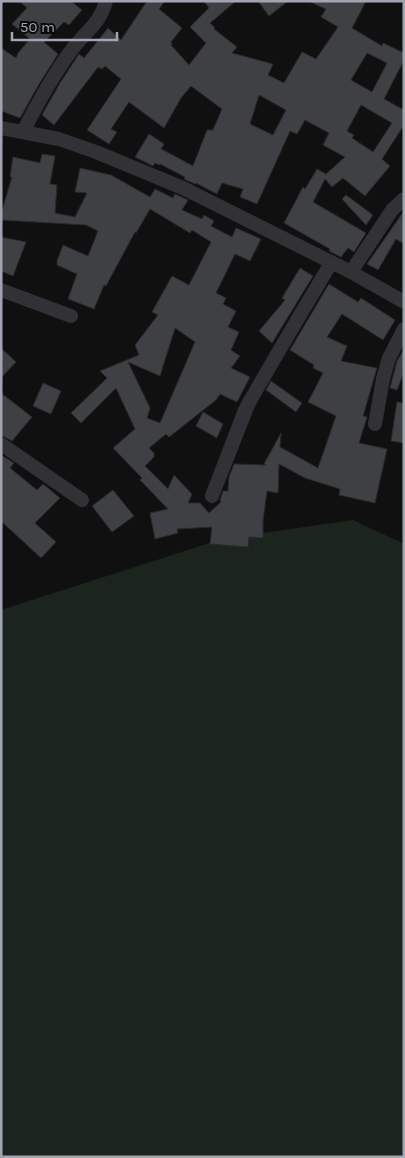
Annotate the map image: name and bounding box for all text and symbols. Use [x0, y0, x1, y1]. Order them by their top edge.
scale bar [12, 10, 118, 42]
text: 50 m [20, 18, 55, 36]

